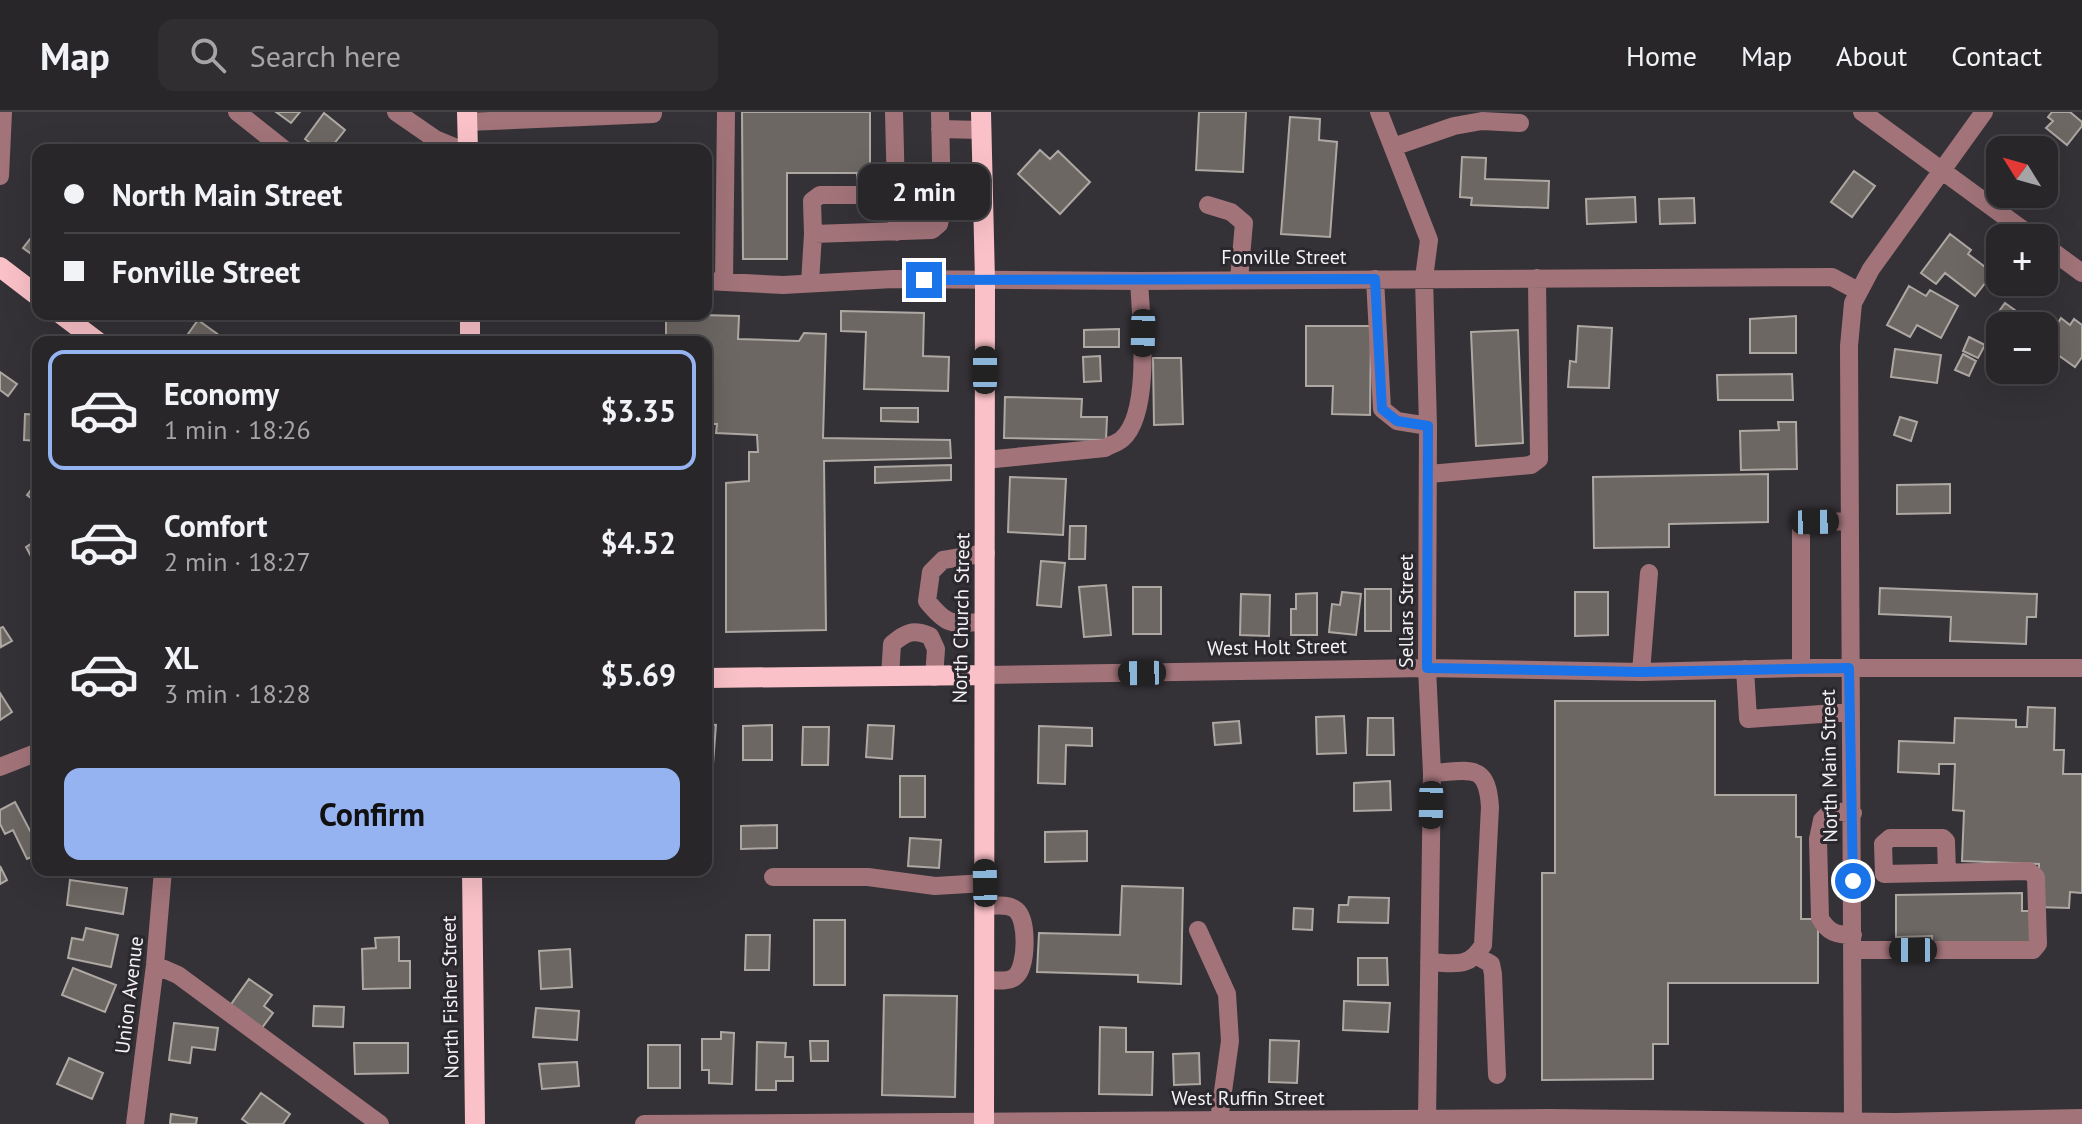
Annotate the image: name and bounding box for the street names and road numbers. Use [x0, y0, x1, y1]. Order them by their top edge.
street label: Fonville Street [1221, 244, 1347, 270]
street label: North Church Street [947, 532, 975, 704]
street label: Sellars Street [1393, 554, 1419, 668]
street label: West Holt Street [1207, 633, 1347, 661]
street label: North Main Street [1815, 689, 1843, 843]
street label: North Fisher Street [436, 915, 464, 1079]
street label: Union Avenue [109, 935, 149, 1055]
street label: West Ruffin Street [1171, 1085, 1325, 1111]

